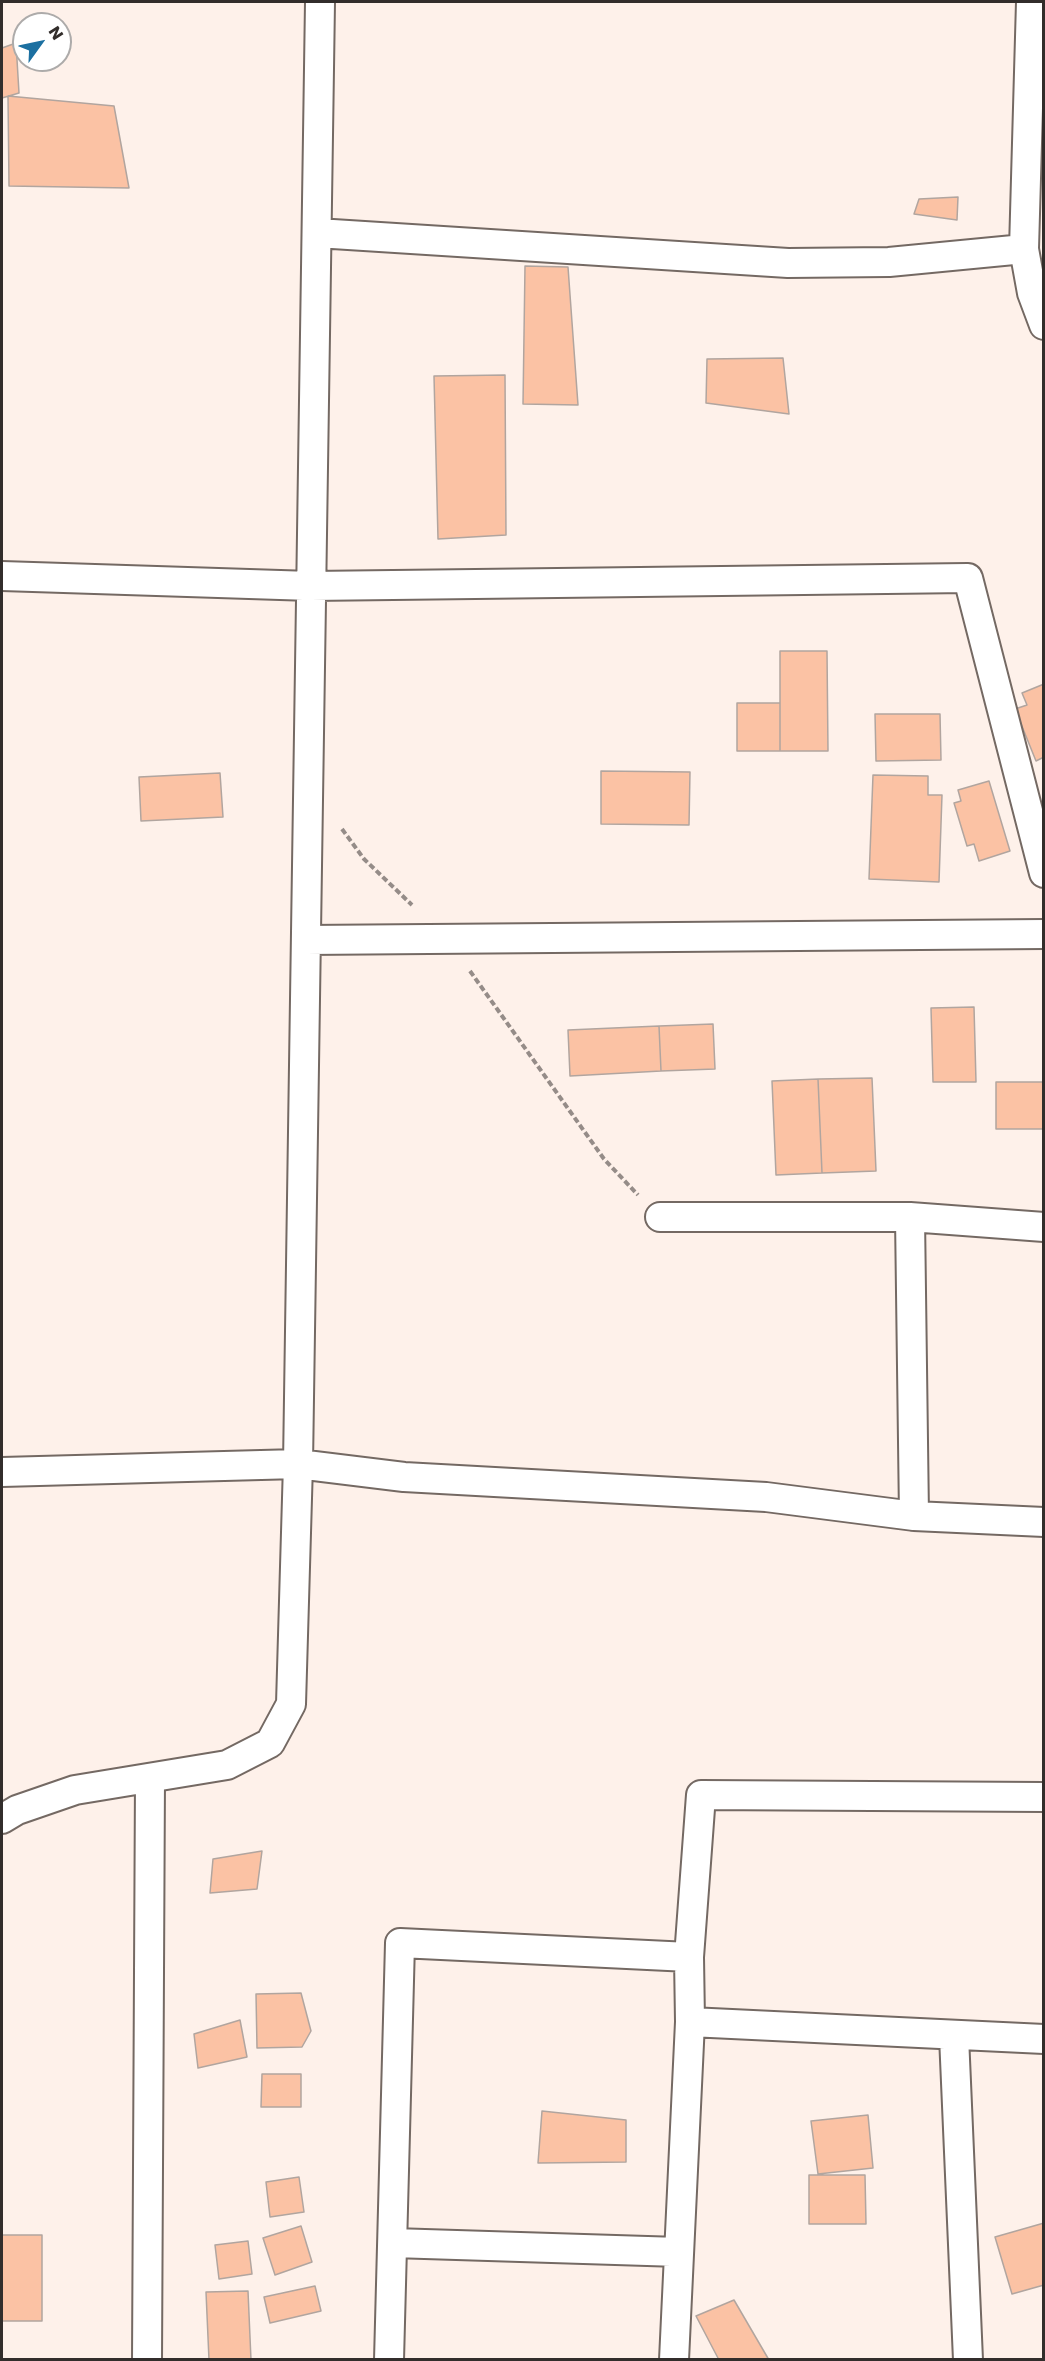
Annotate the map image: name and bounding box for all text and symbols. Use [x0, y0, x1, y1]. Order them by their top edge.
north arrow [12, 12, 72, 72]
text: N [43, 22, 69, 44]

